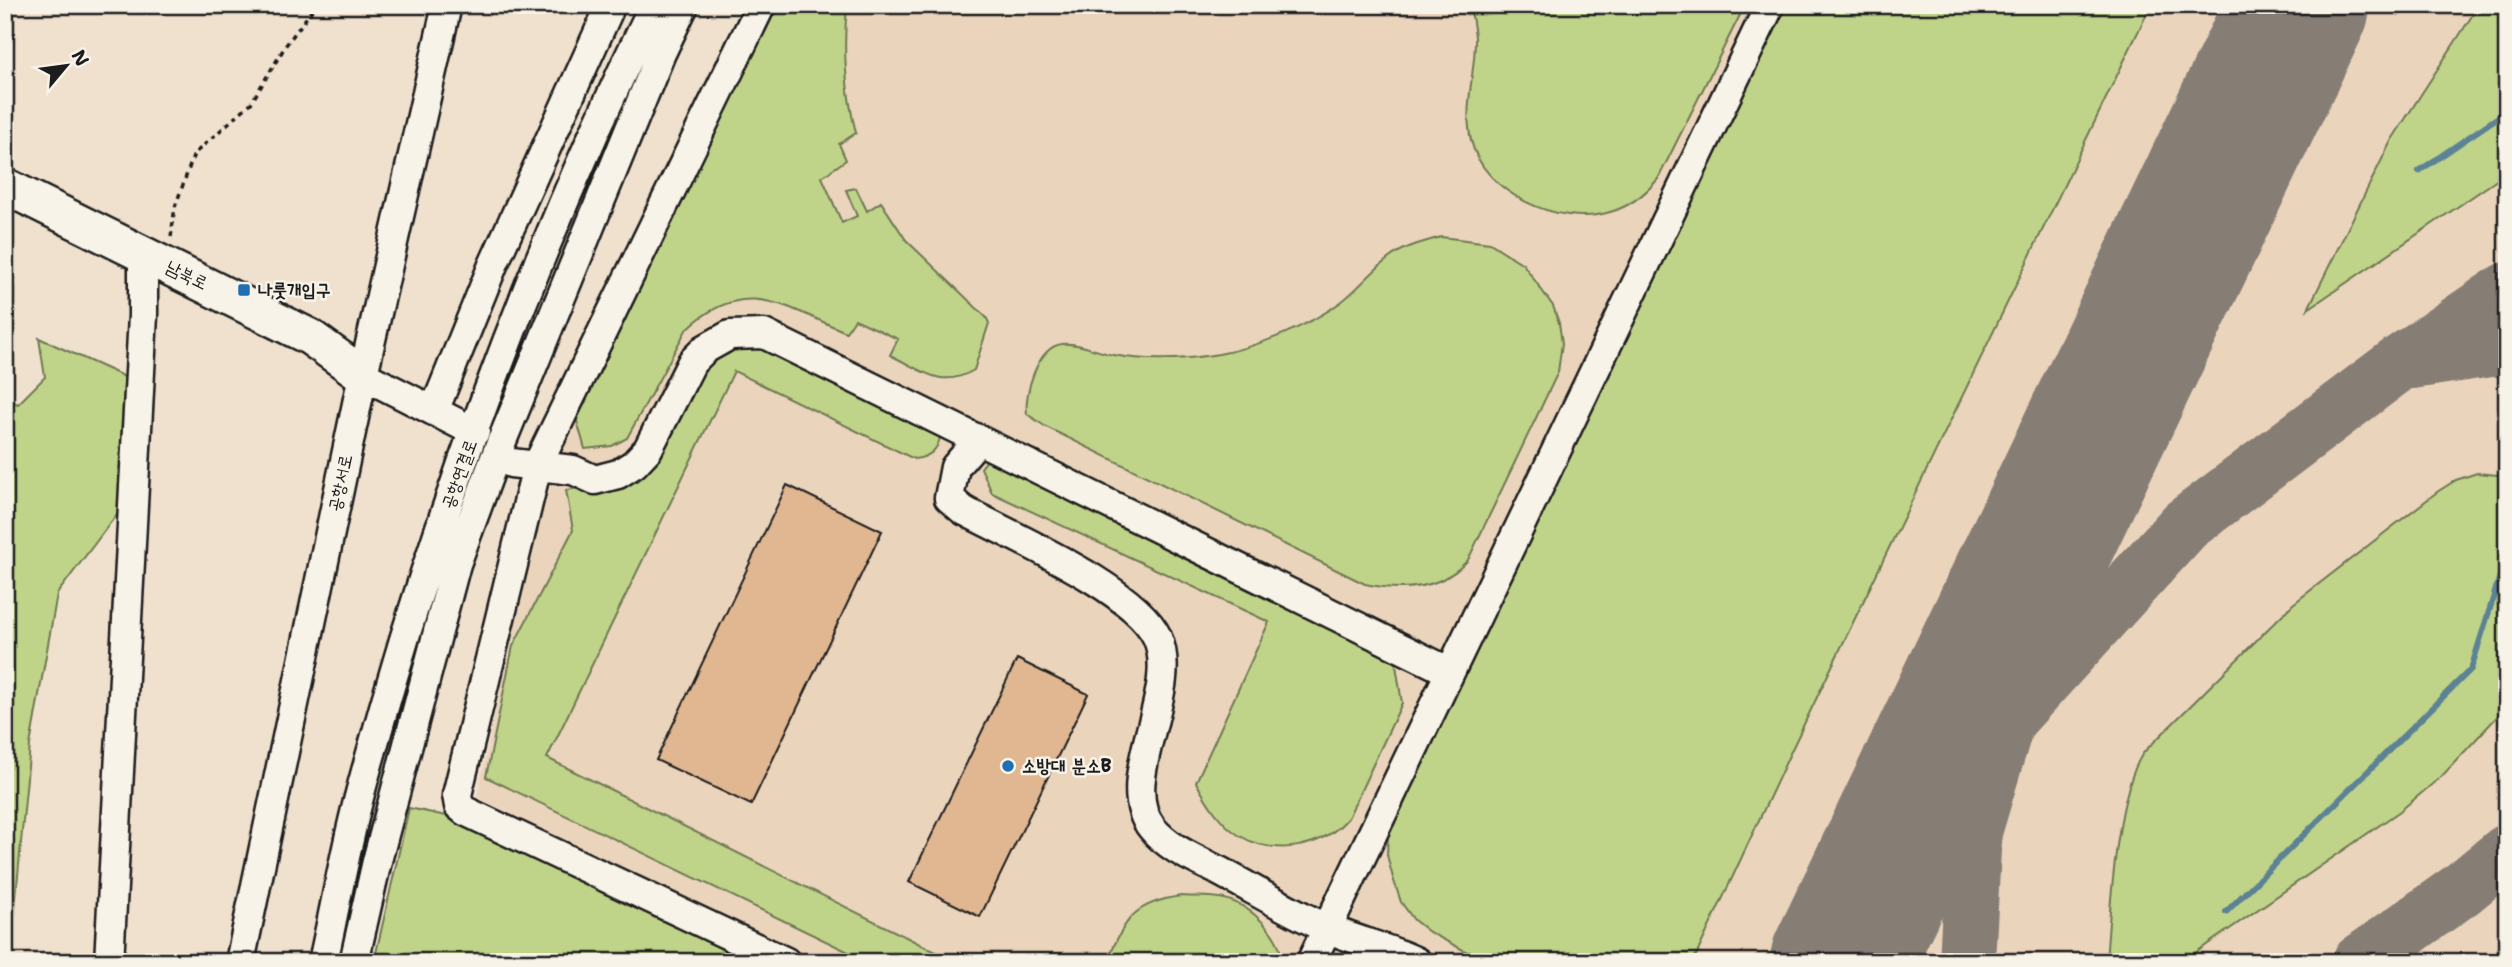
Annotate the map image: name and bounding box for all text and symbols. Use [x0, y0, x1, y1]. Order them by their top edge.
north arrow [32, 32, 102, 102]
text: N [66, 45, 95, 71]
street label: 남북로 [162, 255, 212, 295]
place label: 나룻개입구 [258, 278, 330, 302]
marker: 나룻개입구 [236, 282, 252, 298]
street label: 공항연결로 [435, 436, 483, 512]
street label: 공항서로 [322, 452, 358, 514]
place label: 소방대 분소B [1022, 754, 1112, 778]
marker: 소방대 분소B [1000, 758, 1016, 774]

